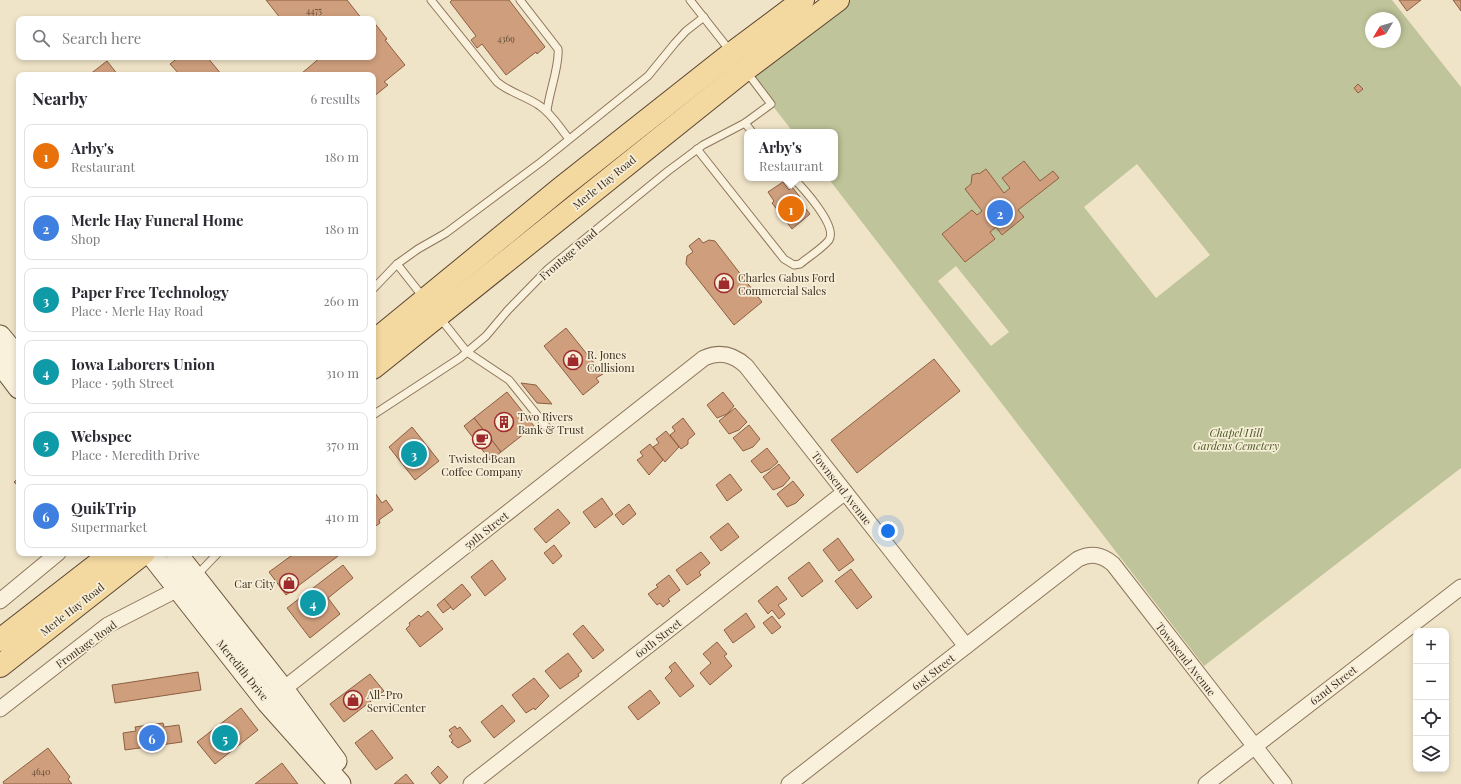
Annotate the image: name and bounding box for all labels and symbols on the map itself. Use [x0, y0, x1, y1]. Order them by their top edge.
house number: 4475 [306, 4, 322, 16]
north arrow [1365, 12, 1401, 48]
house number: 4369 [497, 32, 515, 44]
street label: Merle Hay Road [569, 151, 639, 212]
pin: 1 [778, 194, 804, 224]
pin: 2 [987, 198, 1013, 228]
street label: Frontage Road [536, 224, 601, 283]
place label: Charles Gabus Ford Commercial Sales [738, 270, 836, 298]
shop icon: Charles Gabus Ford Commercial Sales [713, 272, 735, 294]
place label: R. Jones Collision1 [587, 347, 635, 375]
shop icon: R. Jones Collision1 [562, 349, 584, 371]
place label: Two Rivers Bank & Trust [518, 409, 584, 437]
building icon: Two Rivers Bank & Trust [493, 411, 515, 433]
park label: Chapel Hill Gardens Cemetery [1193, 425, 1280, 453]
cafe icon: Twisted Bean Coffee Company [471, 428, 493, 450]
pin: 3 [401, 439, 427, 469]
street label: Townsend Avenue [809, 448, 876, 528]
place label: Twisted Bean Coffee Company [441, 451, 523, 479]
street label: 59th Street [461, 508, 511, 552]
your location [878, 521, 898, 541]
shop icon: Car City [278, 572, 300, 594]
place label: Car City [234, 576, 275, 591]
street label: Merle Hay Road [37, 579, 108, 639]
pin: 4 [300, 588, 326, 618]
street label: 60th Street [632, 615, 684, 661]
street label: Frontage Road [52, 616, 120, 671]
street label: Townsend Avenue [1153, 619, 1220, 699]
street label: Meredith Drive [214, 636, 273, 704]
street label: 61st Street [908, 650, 958, 694]
street label: 62nd Street [1306, 662, 1360, 708]
place label: All-Pro ServiCenter [366, 687, 426, 715]
shop icon: All-Pro ServiCenter [342, 689, 364, 711]
pin: 6 [139, 723, 165, 753]
pin: 5 [212, 723, 238, 753]
house number: 4640 [32, 765, 50, 777]

